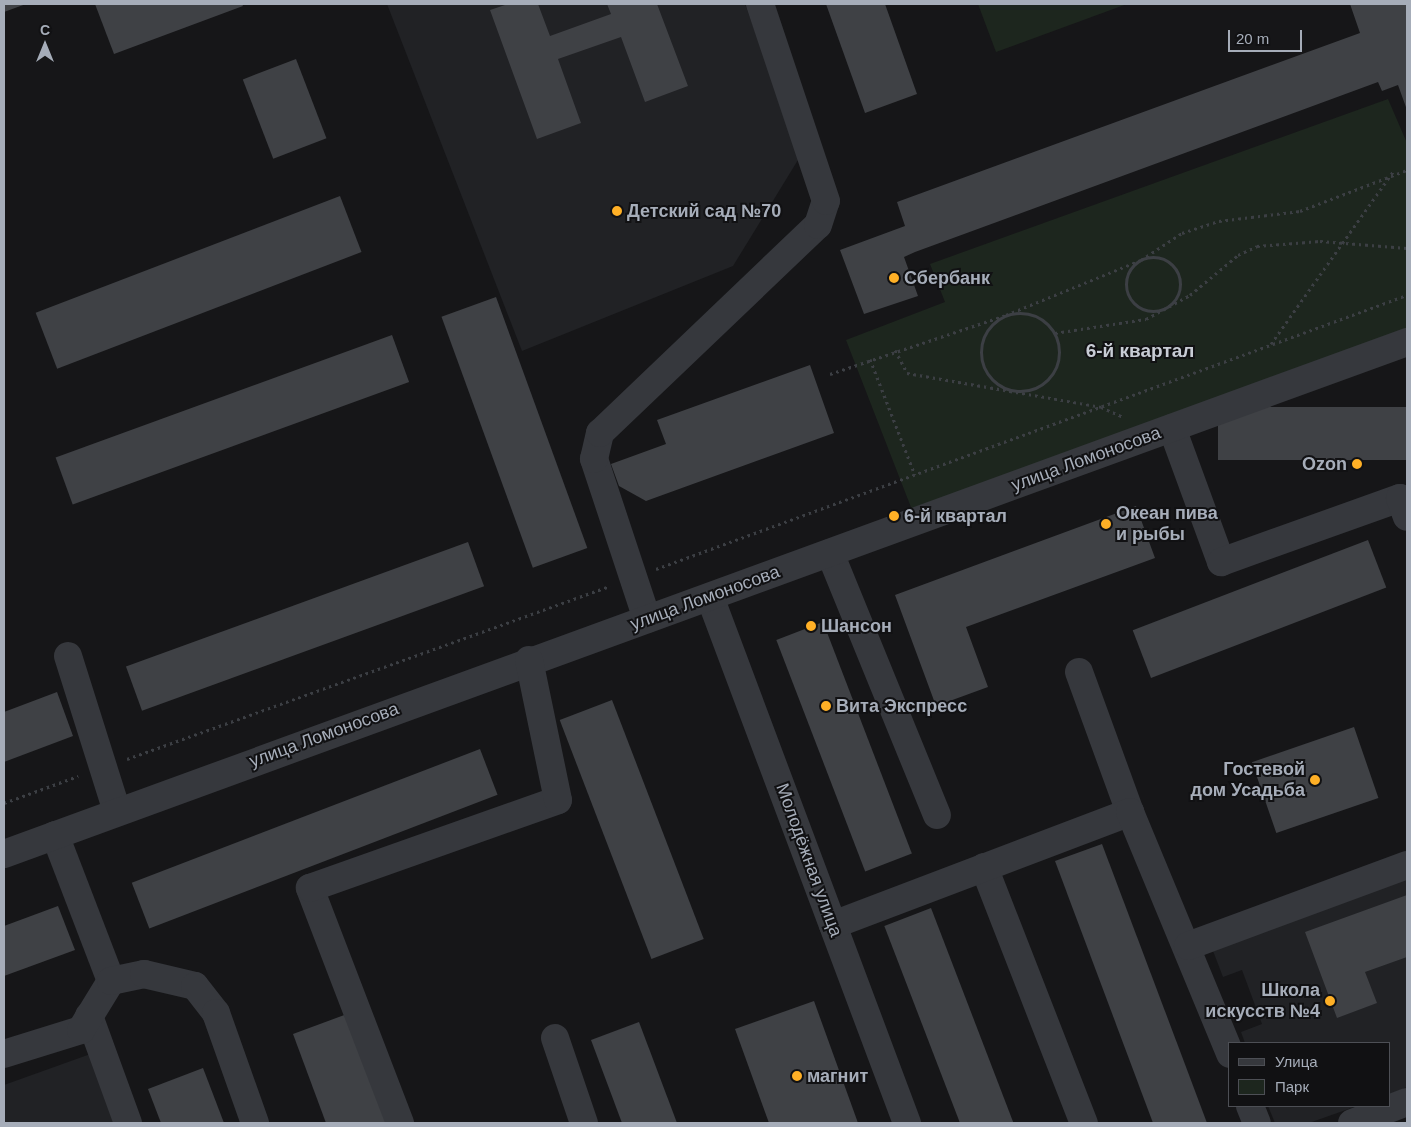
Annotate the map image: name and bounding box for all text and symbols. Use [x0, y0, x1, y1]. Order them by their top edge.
north arrow [20, 20, 70, 70]
scale bar [1231, 20, 1305, 52]
text: С [40, 22, 50, 38]
text: 20 m [1236, 30, 1269, 47]
place label: Детский сад №70 [627, 200, 781, 222]
marker: Детский сад №70 [611, 205, 623, 217]
place label: Сбербанк [904, 267, 990, 289]
marker: Сбербанк [888, 272, 900, 284]
district label: 6-й квартал [1086, 340, 1194, 362]
street label: улица Ломоносова [1008, 422, 1164, 496]
place label: Ozon [1302, 453, 1347, 475]
marker: Ozon [1351, 458, 1363, 470]
place label: Океан пива и рыбы [1116, 503, 1218, 546]
place label: 6-й квартал [904, 505, 1007, 527]
marker: 6-й квартал [888, 510, 900, 522]
marker: Океан пива и рыбы [1100, 518, 1112, 530]
street label: улица Ломоносова [627, 561, 783, 635]
place label: Шансон [821, 615, 892, 637]
marker: Шансон [805, 620, 817, 632]
place label: Вита Экспресс [836, 695, 967, 717]
street label: улица Ломоносова [246, 698, 402, 772]
marker: Вита Экспресс [820, 700, 832, 712]
place label: Гостевой дом Усадьба [1191, 759, 1305, 802]
marker: Гостевой дом Усадьба [1309, 774, 1321, 786]
street label: Молодёжная улица [771, 780, 847, 940]
place label: Школа искусств №4 [1205, 980, 1320, 1022]
marker: Школа искусств №4 [1324, 995, 1336, 1007]
legend [1228, 1042, 1391, 1107]
text: Улица [1275, 1053, 1318, 1070]
place label: магнит [807, 1065, 868, 1087]
marker: магнит [791, 1070, 803, 1082]
text: Парк [1275, 1078, 1309, 1095]

